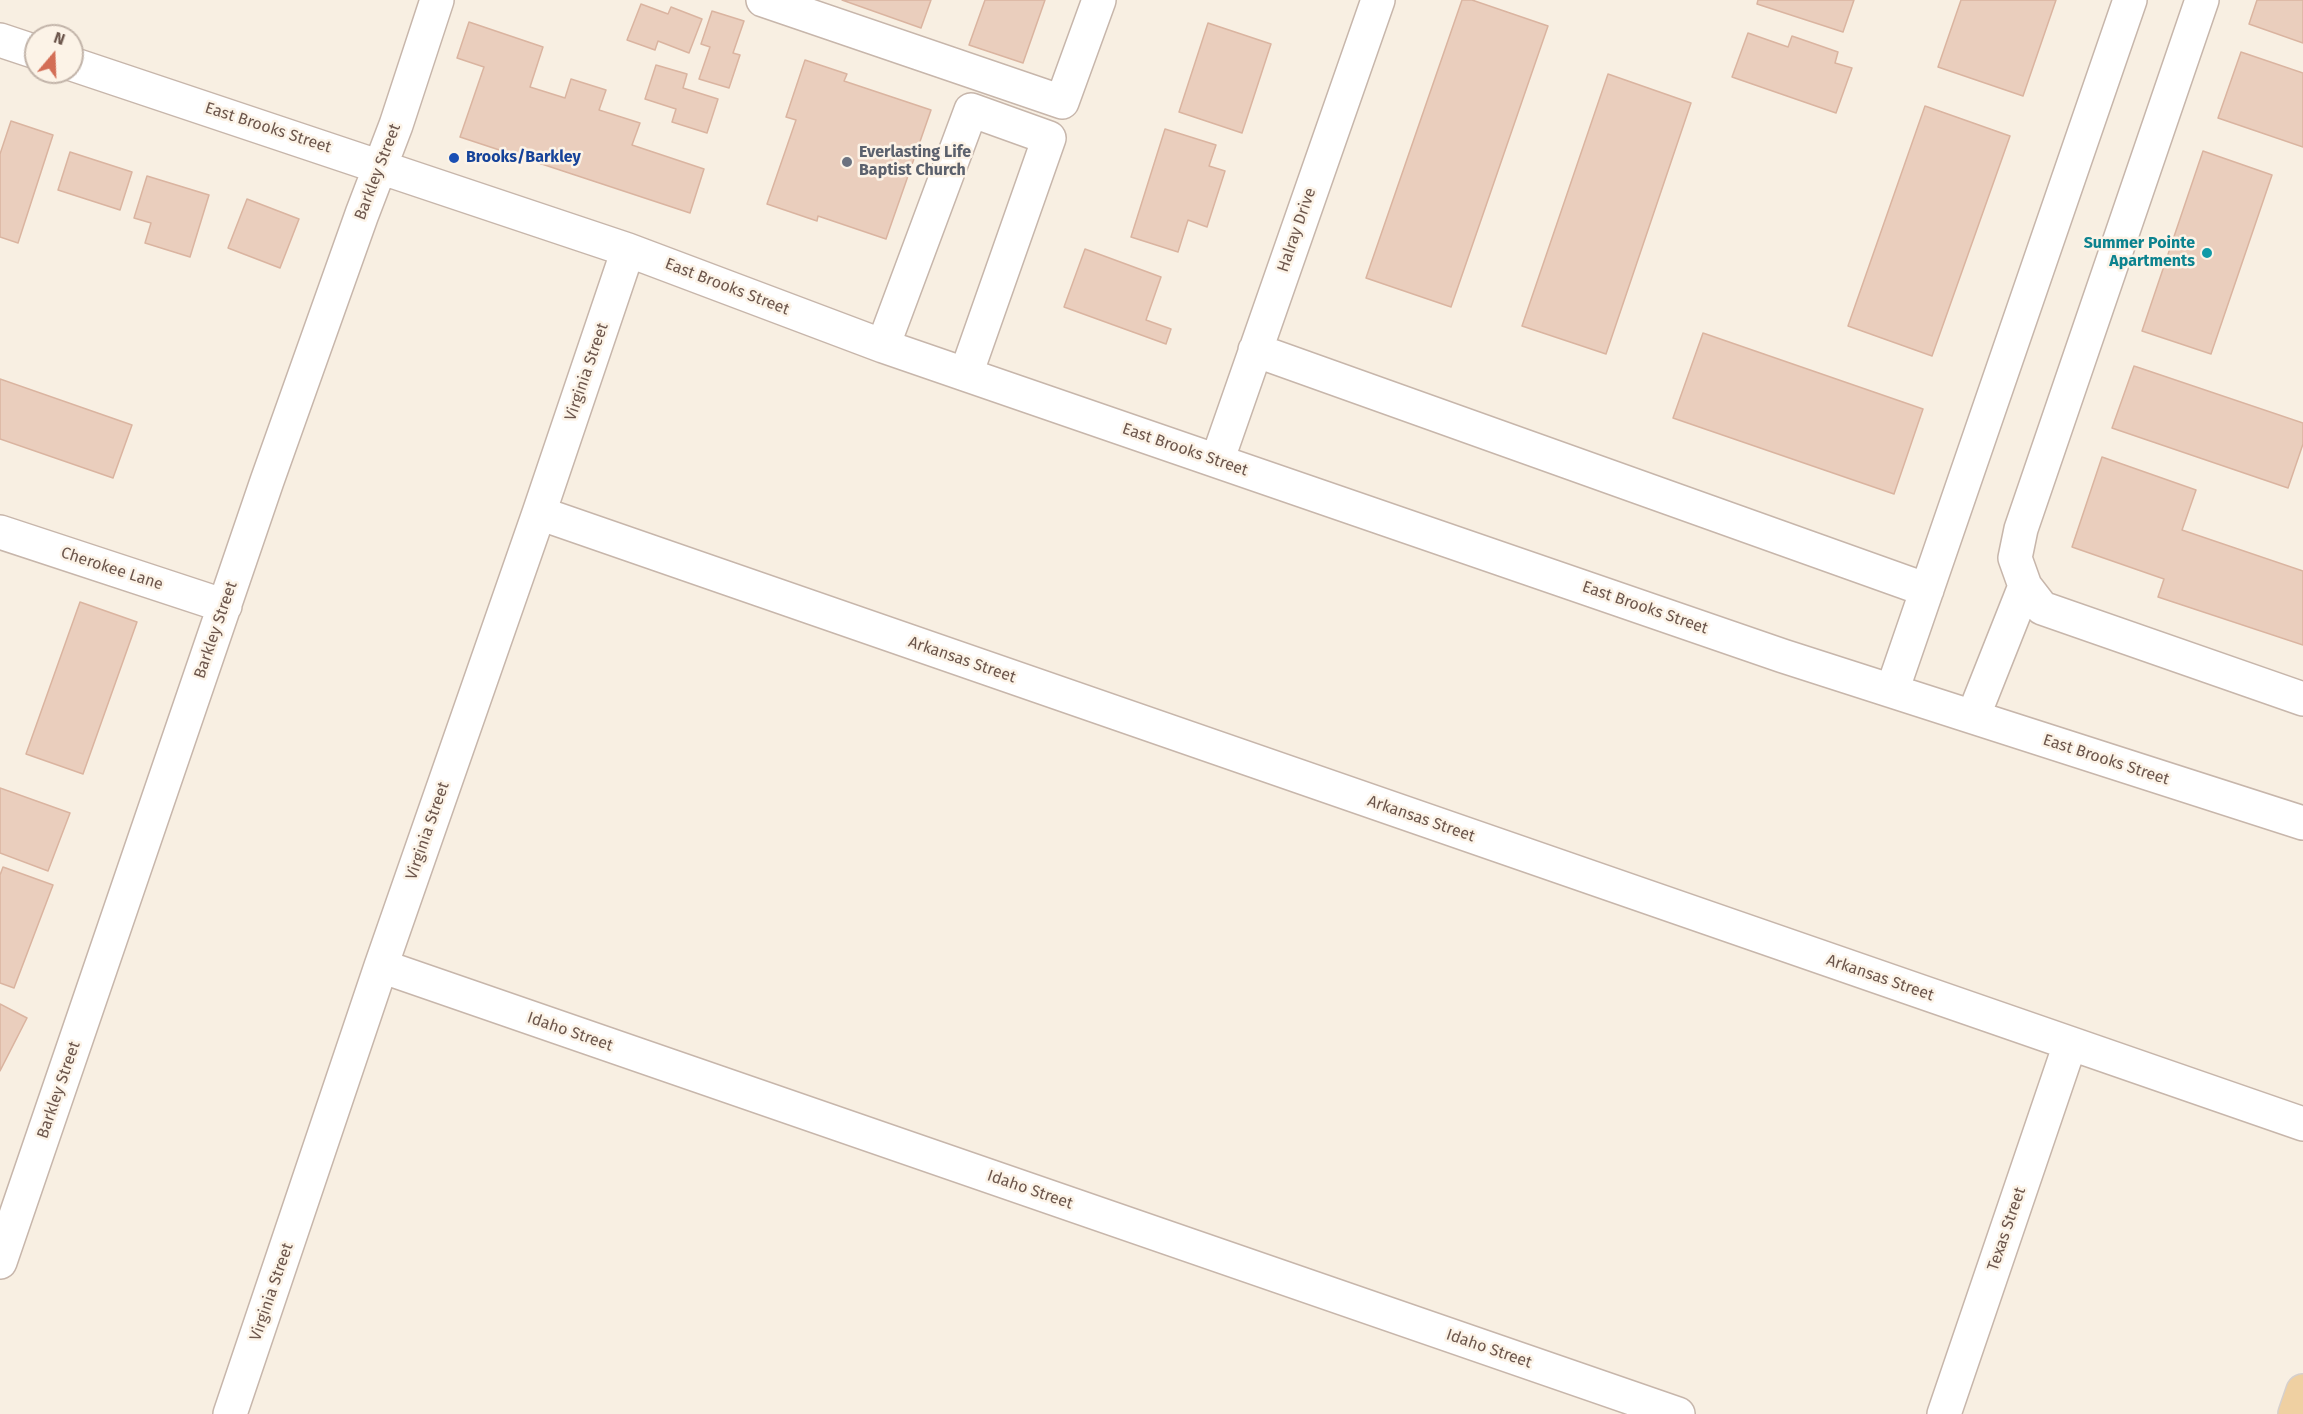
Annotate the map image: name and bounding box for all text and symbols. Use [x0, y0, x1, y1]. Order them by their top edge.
north arrow [24, 24, 84, 84]
text: N [51, 28, 67, 49]
street label: East Brooks Street [202, 99, 334, 157]
street label: Barkley Street [351, 121, 405, 223]
place label: Everlasting Life Baptist Church [859, 143, 971, 181]
place label: Brooks/Barkley [466, 148, 581, 168]
marker: Brooks/Barkley [447, 151, 461, 165]
marker: Everlasting Life Baptist Church [840, 155, 854, 169]
street label: Halray Drive [1274, 185, 1320, 275]
place label: Summer Pointe Apartments [2084, 234, 2195, 272]
marker: Summer Pointe Apartments [2200, 246, 2214, 260]
street label: East Brooks Street [662, 254, 792, 320]
street label: Virginia Street [561, 320, 613, 424]
street label: East Brooks Street [1120, 419, 1250, 481]
street label: Cherokee Lane [58, 543, 166, 595]
street label: East Brooks Street [1580, 577, 1710, 639]
street label: Barkley Street [190, 579, 242, 681]
street label: Arkansas Street [906, 633, 1018, 687]
street label: East Brooks Street [2040, 731, 2172, 789]
street label: Virginia Street [402, 779, 454, 883]
street label: Arkansas Street [1365, 792, 1477, 846]
street label: Arkansas Street [1824, 951, 1936, 1005]
street label: Idaho Street [525, 1008, 615, 1056]
street label: Barkley Street [33, 1039, 85, 1141]
street label: Idaho Street [985, 1166, 1075, 1214]
street label: Texas Street [1984, 1185, 2030, 1273]
street label: Virginia Street [246, 1240, 298, 1344]
street label: Idaho Street [1444, 1325, 1534, 1373]

